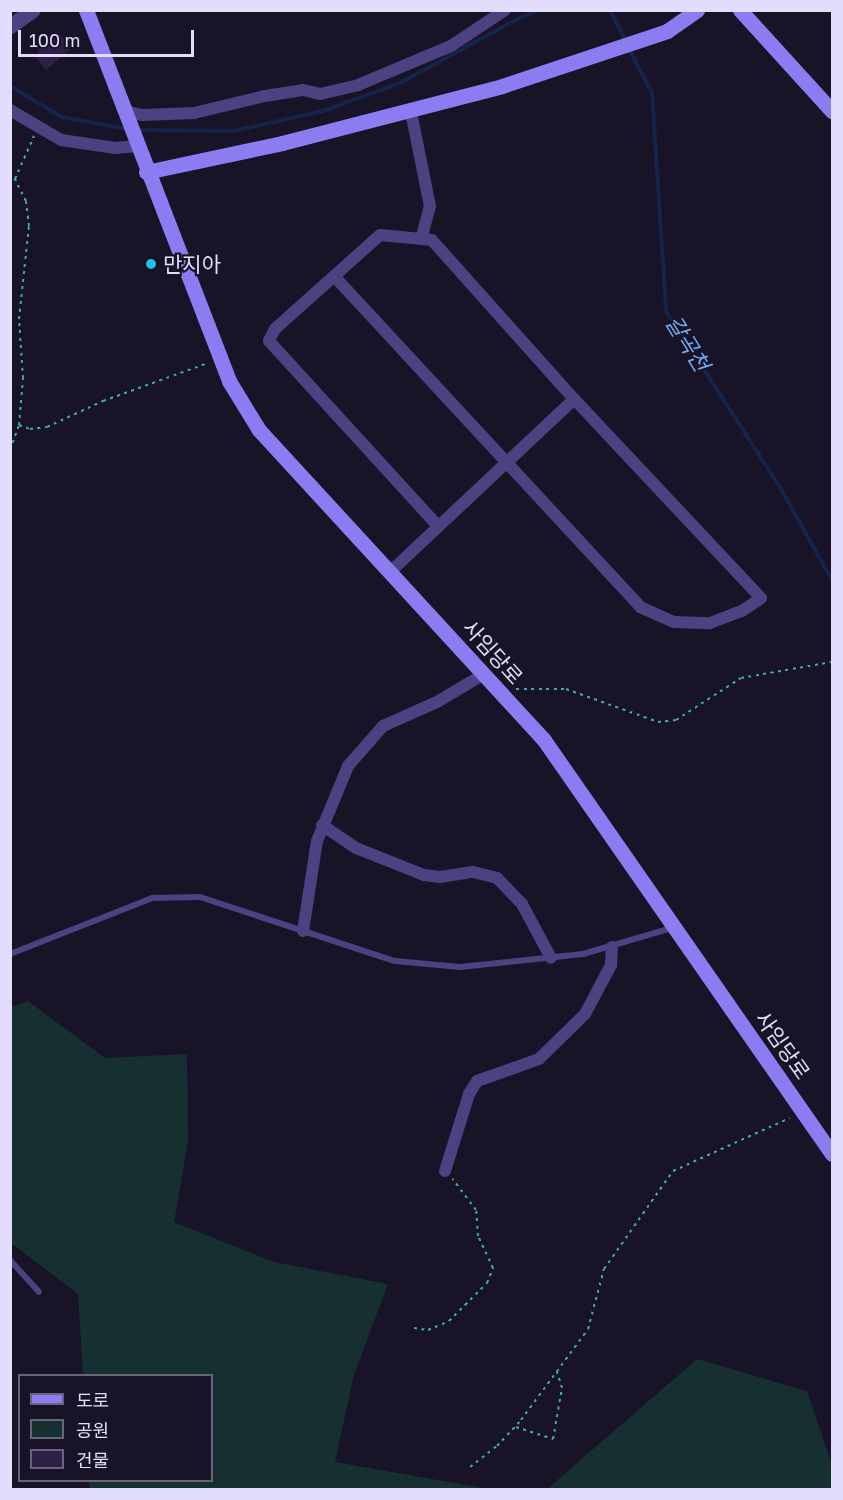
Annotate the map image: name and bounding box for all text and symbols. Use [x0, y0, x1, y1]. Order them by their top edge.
scale bar [21, 18, 196, 56]
text: 100 m [29, 29, 80, 51]
place label: 만지아 [163, 251, 221, 277]
marker: 만지아 [144, 257, 158, 271]
water label: 갈곡천 [661, 310, 715, 376]
street label: 사임당로 [458, 615, 528, 689]
street label: 사임당로 [751, 1006, 815, 1084]
legend [18, 1374, 213, 1482]
text: 도로 [76, 1389, 109, 1411]
text: 공원 [76, 1419, 109, 1441]
text: 건물 [76, 1449, 109, 1471]

